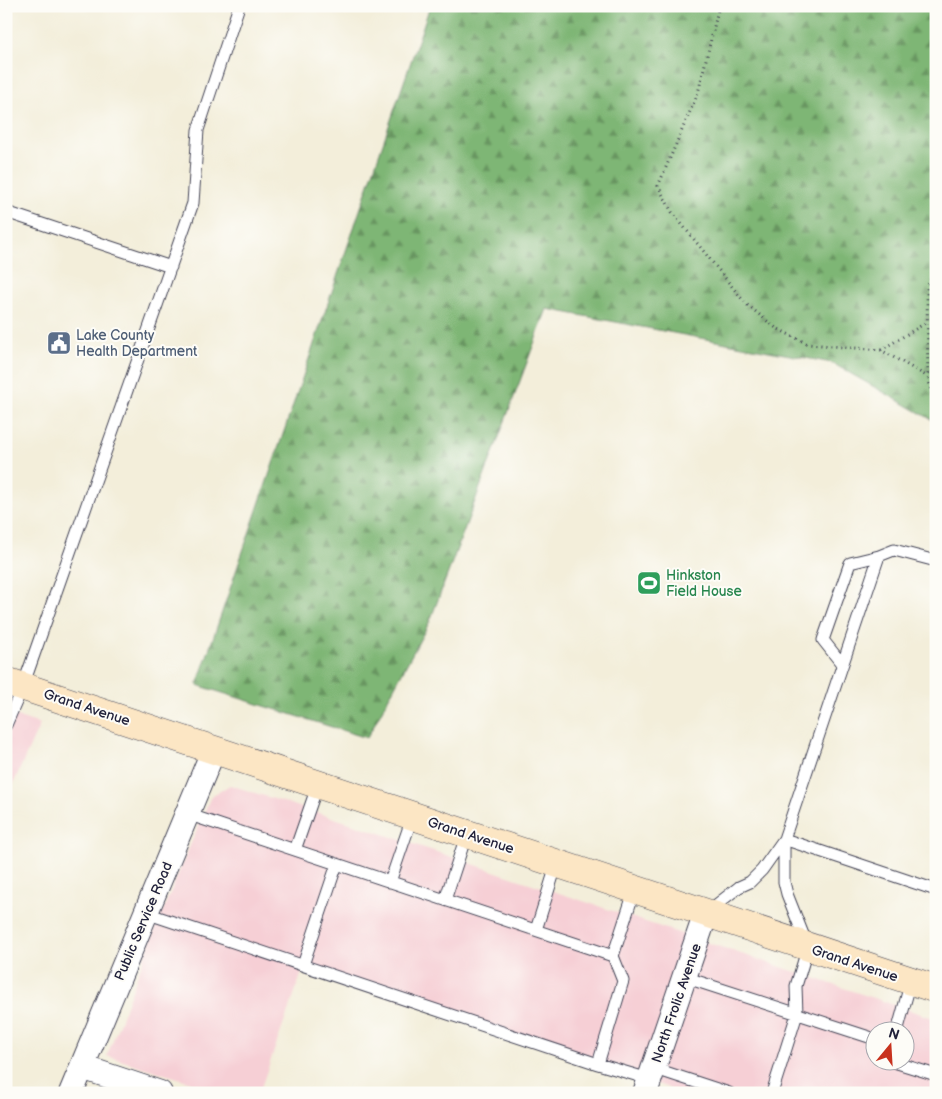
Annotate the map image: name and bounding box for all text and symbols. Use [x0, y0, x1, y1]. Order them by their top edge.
place label: Lake County Health Department [76, 327, 198, 360]
public building icon: Lake County Health Department [46, 330, 72, 356]
place label: Hinkston Field House [666, 567, 742, 600]
sports icon: Hinkston Field House [636, 570, 662, 596]
street label: Grand Avenue [41, 686, 132, 729]
street label: Grand Avenue [425, 814, 516, 857]
street label: Public Service Road [111, 859, 176, 983]
street label: North Frolic Avenue [648, 941, 705, 1065]
street label: Grand Avenue [809, 942, 900, 985]
north arrow [864, 1022, 914, 1072]
text: N [886, 1024, 901, 1044]

